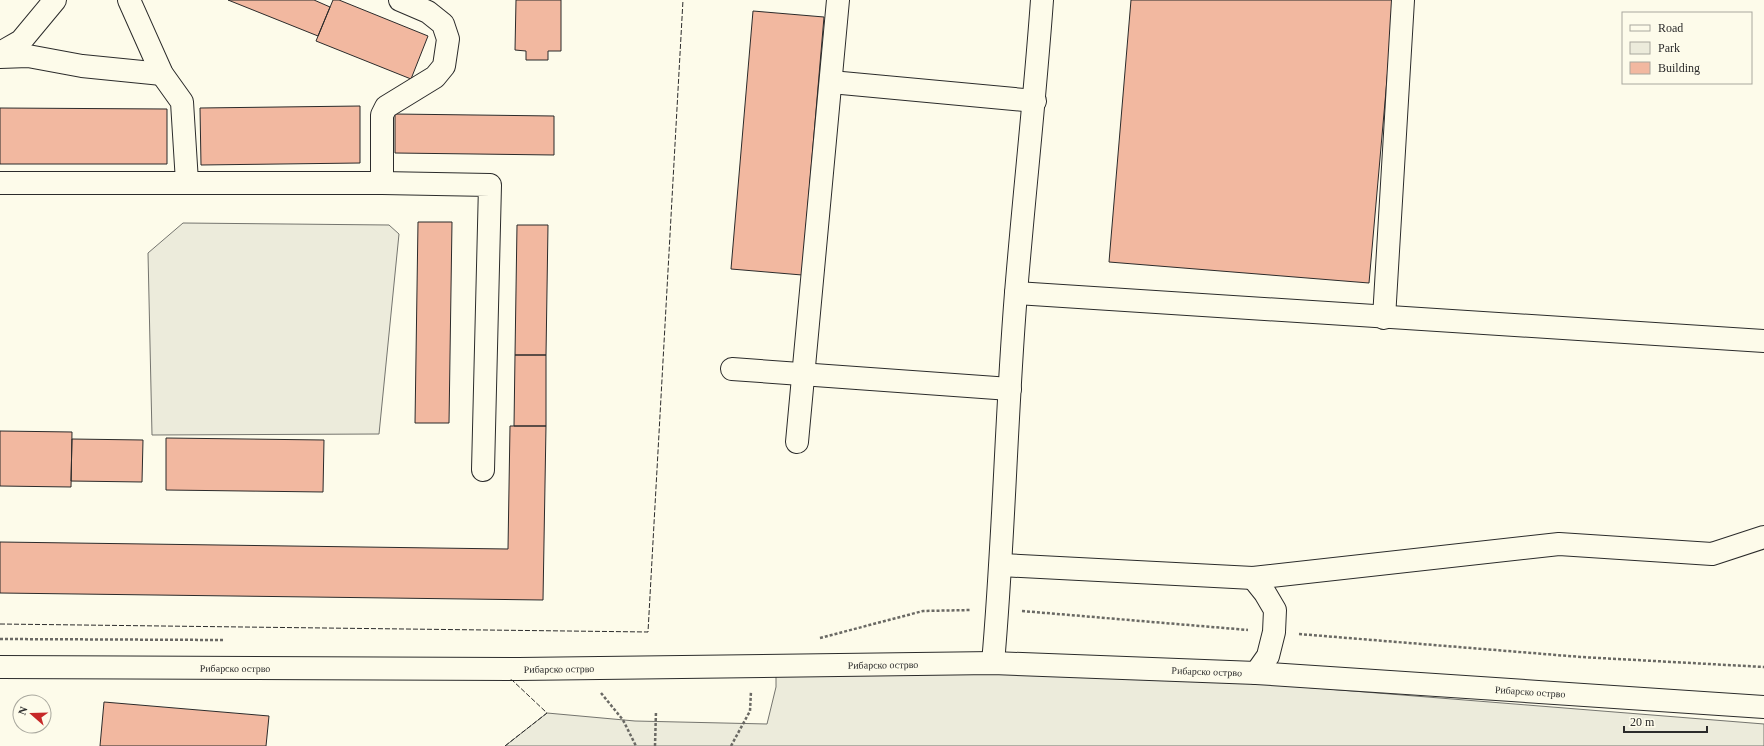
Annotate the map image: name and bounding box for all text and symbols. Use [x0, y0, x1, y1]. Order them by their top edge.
legend [1622, 12, 1752, 84]
text: Road [1658, 21, 1683, 35]
text: Park [1658, 41, 1680, 55]
text: Building [1658, 61, 1700, 75]
street label: Рибарско острво [848, 659, 918, 671]
street label: Рибарско острво [200, 663, 270, 674]
street label: Рибарско острво [524, 663, 594, 675]
street label: Рибарско острво [1171, 665, 1242, 678]
street label: Рибарско острво [1495, 684, 1566, 700]
north arrow [12, 694, 52, 734]
text: N [16, 705, 30, 716]
scale bar [1624, 708, 1707, 734]
text: 20 m [1630, 715, 1655, 729]

